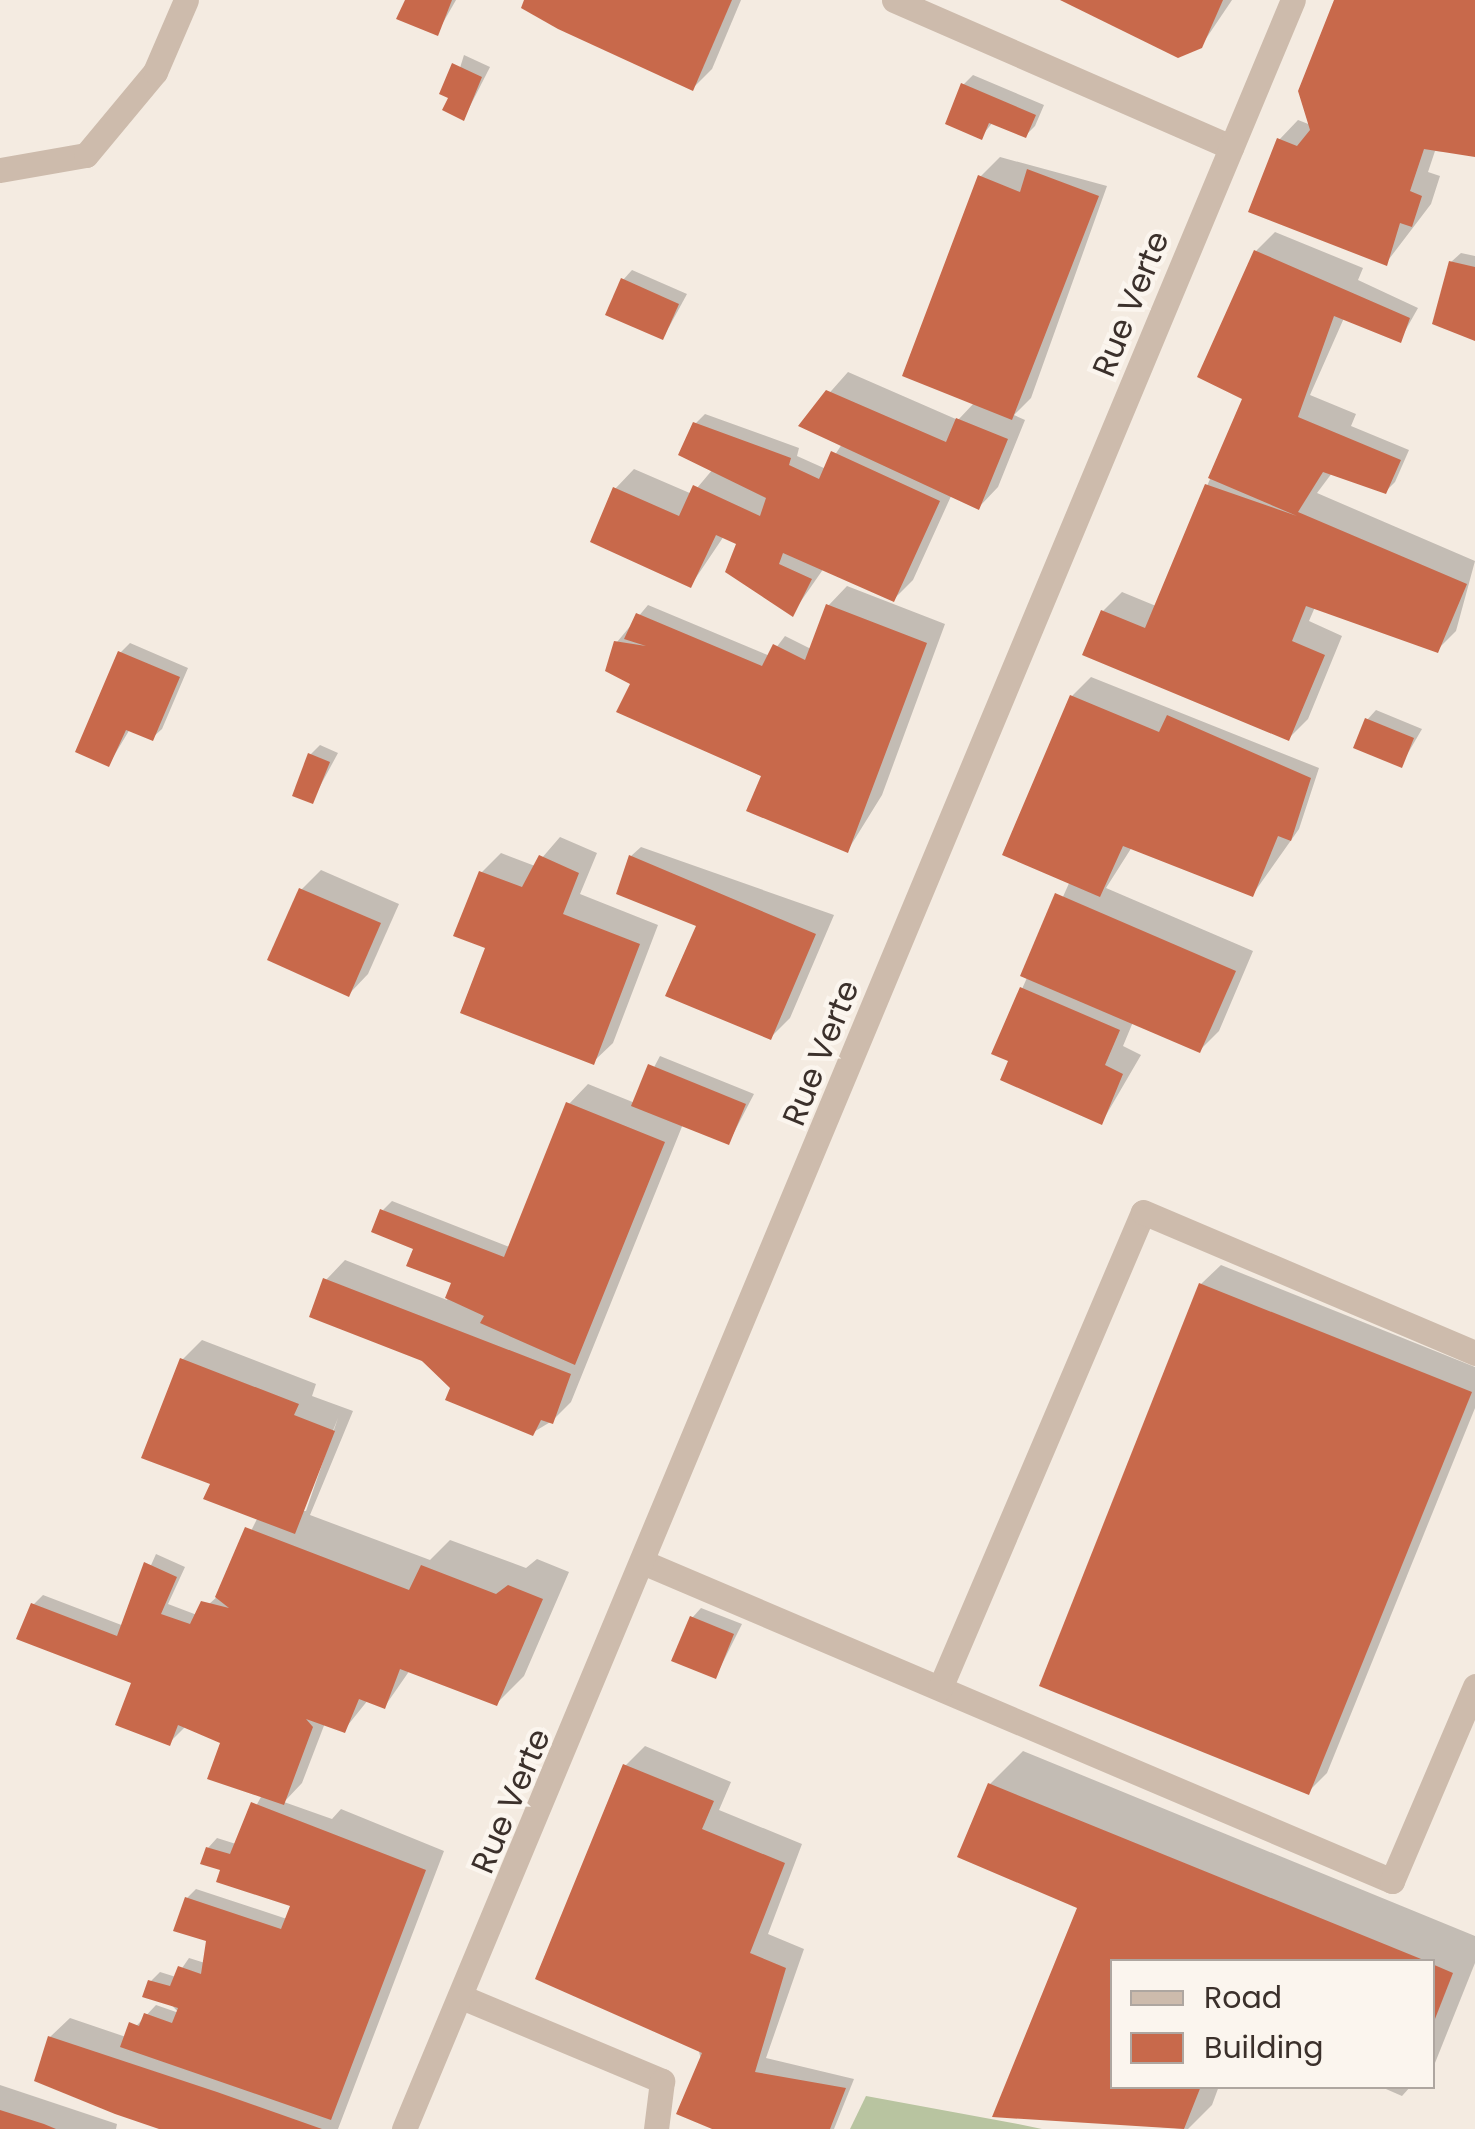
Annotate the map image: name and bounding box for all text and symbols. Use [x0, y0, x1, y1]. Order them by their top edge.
street label: Rue Verte [1085, 226, 1177, 382]
street label: Rue Verte [775, 975, 867, 1131]
street label: Rue Verte [463, 1723, 559, 1879]
legend [1110, 1959, 1435, 2089]
text: Road [1204, 1976, 1282, 2019]
text: Building [1204, 2026, 1324, 2069]

